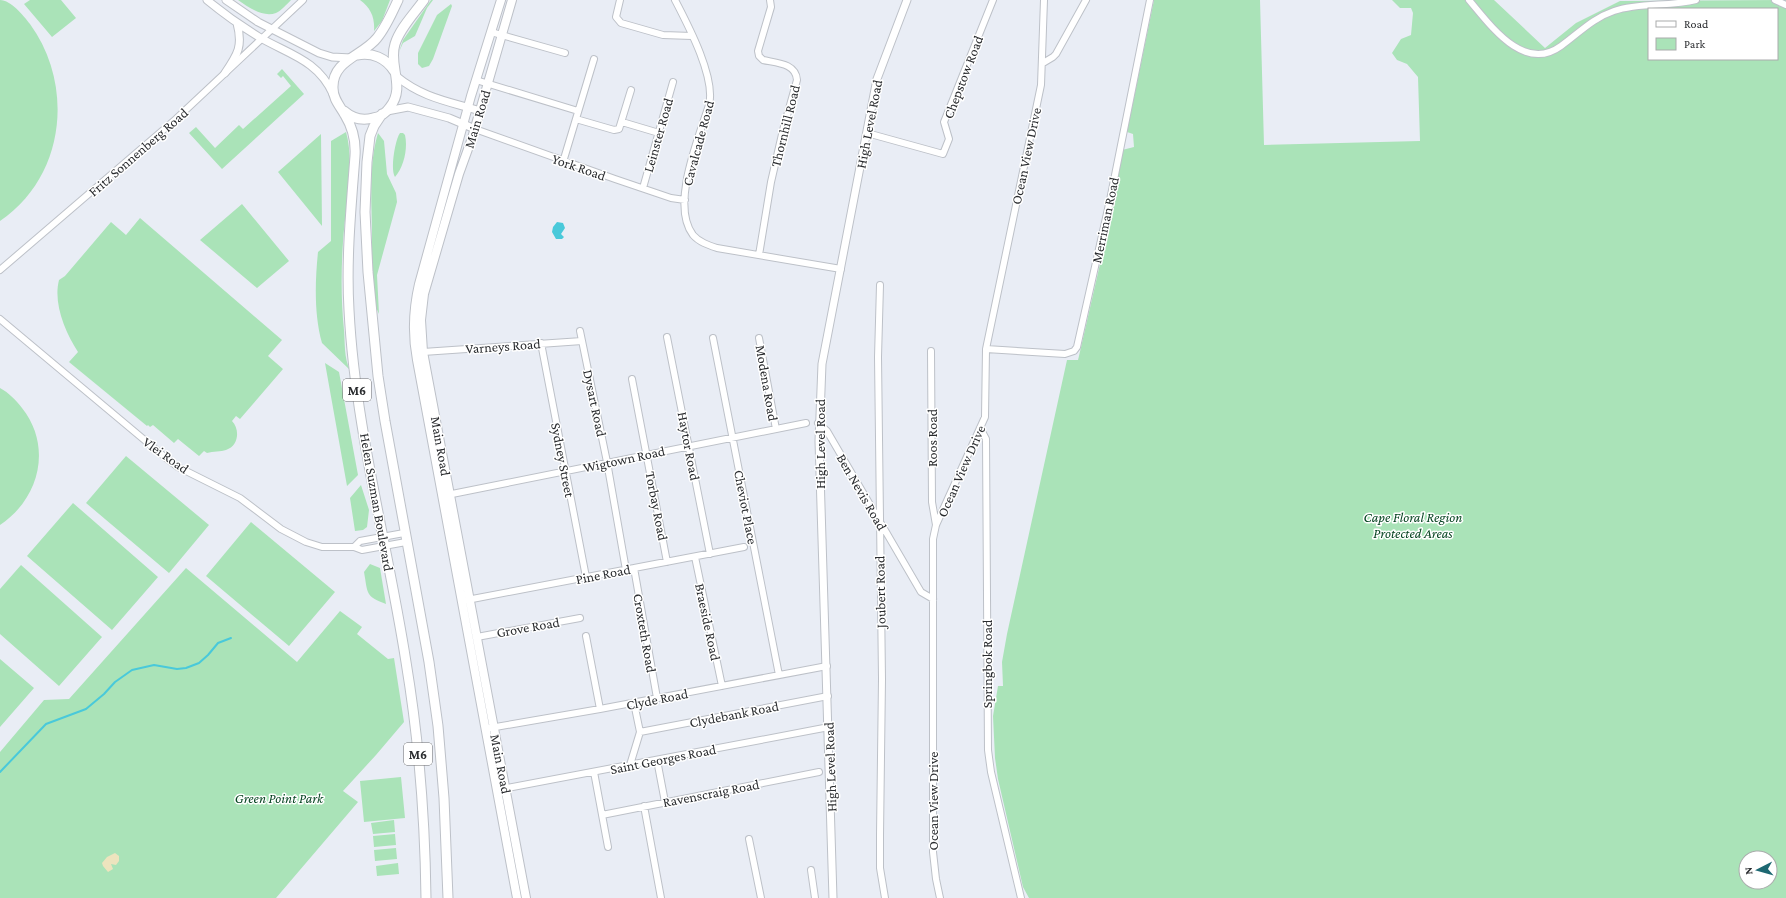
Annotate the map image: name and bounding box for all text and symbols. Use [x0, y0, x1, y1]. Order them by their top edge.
legend [1648, 8, 1778, 60]
text: Road [1684, 17, 1709, 31]
street label: Chepstow Road [940, 33, 986, 121]
text: Park [1684, 37, 1706, 51]
street label: High Level Road [853, 78, 886, 170]
street label: Thornhill Road [767, 83, 803, 169]
street label: Main Road [461, 87, 494, 150]
street label: Leinster Road [640, 95, 676, 174]
street label: Cavalcade Road [679, 98, 717, 188]
street label: Fritz Sonnenberg Road [85, 104, 192, 200]
street label: Ocean View Drive [1008, 106, 1044, 206]
street label: York Road [550, 150, 609, 184]
street label: Merriman Road [1088, 175, 1122, 265]
street label: Varneys Road [465, 335, 542, 357]
street label: Modena Road [752, 344, 782, 423]
street label: Dysart Road [580, 368, 610, 439]
road number: M6 [343, 379, 371, 401]
street label: High Level Road [812, 398, 828, 489]
street label: Roos Road [924, 408, 940, 467]
street label: Haytor Road [675, 410, 704, 482]
street label: Main Road [428, 415, 454, 478]
street label: Sydney Street [548, 421, 578, 499]
street label: Ocean View Drive [934, 423, 988, 519]
street label: Helen Suzman Boulevard [357, 432, 397, 573]
street label: Vlei Road [140, 433, 193, 477]
street label: Wigtown Road [582, 442, 667, 475]
street label: Ben Nevis Road [834, 451, 891, 534]
street label: Cheviot Place [731, 468, 761, 546]
street label: Torbay Road [642, 470, 672, 542]
park label: Cape Floral Region Protected Areas [1364, 509, 1462, 541]
street label: Joubert Road [871, 555, 889, 630]
street label: Pine Road [574, 561, 632, 587]
street label: Braeside Road [692, 582, 724, 663]
street label: Croxteth Road [630, 592, 660, 674]
street label: Grove Road [495, 613, 561, 640]
street label: Springbok Road [979, 619, 995, 708]
street label: Clyde Road [625, 685, 690, 713]
street label: Clydebank Road [688, 697, 781, 730]
street label: High Level Road [820, 721, 840, 812]
street label: Main Road [487, 733, 515, 796]
street label: Saint Georges Road [609, 741, 718, 777]
road number: M6 [404, 743, 432, 765]
street label: Ocean View Drive [925, 752, 941, 850]
street label: Ravenscraig Road [661, 776, 761, 810]
park label: Green Point Park [235, 790, 324, 806]
north arrow [1738, 850, 1778, 890]
text: N [1742, 866, 1754, 875]

